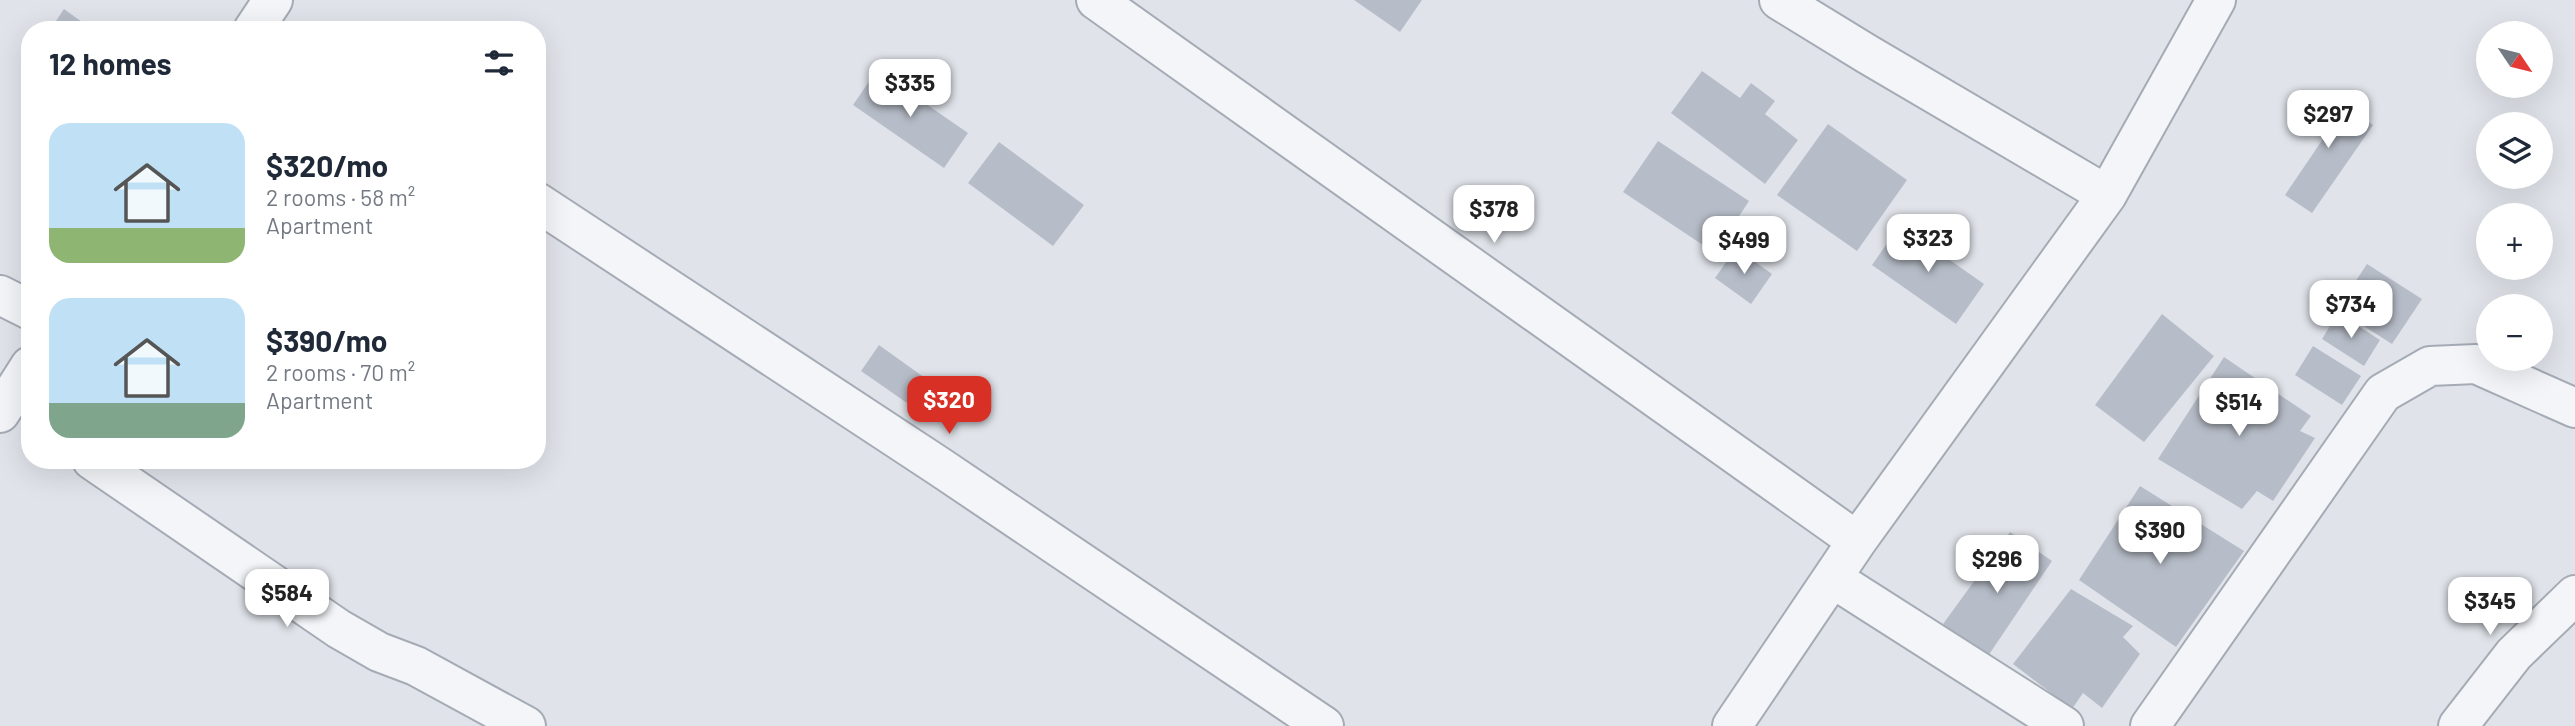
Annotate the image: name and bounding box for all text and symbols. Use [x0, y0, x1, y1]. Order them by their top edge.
north arrow [2476, 21, 2553, 98]
map controls [2476, 21, 2553, 371]
icon: filters [480, 44, 518, 82]
text: 12 homes [49, 45, 172, 81]
pin: $335 [869, 60, 951, 119]
text: $335 [885, 68, 935, 96]
pin: $297 [2287, 90, 2369, 150]
text: $297 [2303, 99, 2353, 127]
button: layers [2476, 112, 2553, 189]
text: $320/mo [266, 147, 388, 183]
icon: home [105, 151, 189, 235]
text: 2 rooms · 58 m² [266, 183, 415, 211]
pin: $378 [1453, 186, 1535, 245]
text: $378 [1469, 194, 1519, 222]
button: + [2476, 203, 2553, 280]
text: Apartment [266, 211, 373, 239]
pin: $323 [1887, 215, 1969, 274]
pin: $499 [1703, 216, 1785, 276]
text: $323 [1903, 223, 1953, 251]
text: $499 [1718, 225, 1770, 253]
pin: $734 [2310, 280, 2392, 340]
text: $734 [2326, 289, 2376, 317]
button: − [2476, 294, 2553, 371]
text: $390/mo [266, 322, 387, 358]
icon: home [105, 326, 189, 410]
text: 2 rooms · 70 m² [266, 358, 415, 386]
pin: $320 [908, 376, 990, 436]
pin: $514 [2198, 378, 2280, 438]
text: $320 [923, 385, 975, 413]
text: Apartment [266, 386, 373, 414]
text: $514 [2215, 387, 2263, 415]
pin: $390 [2119, 506, 2201, 566]
text: $390 [2135, 515, 2185, 543]
pin: $296 [1956, 536, 2038, 595]
text: $296 [1972, 544, 2022, 572]
pin: $584 [246, 570, 328, 629]
text: $584 [261, 578, 313, 606]
pin: $345 [2449, 578, 2531, 637]
text: $345 [2464, 586, 2516, 614]

